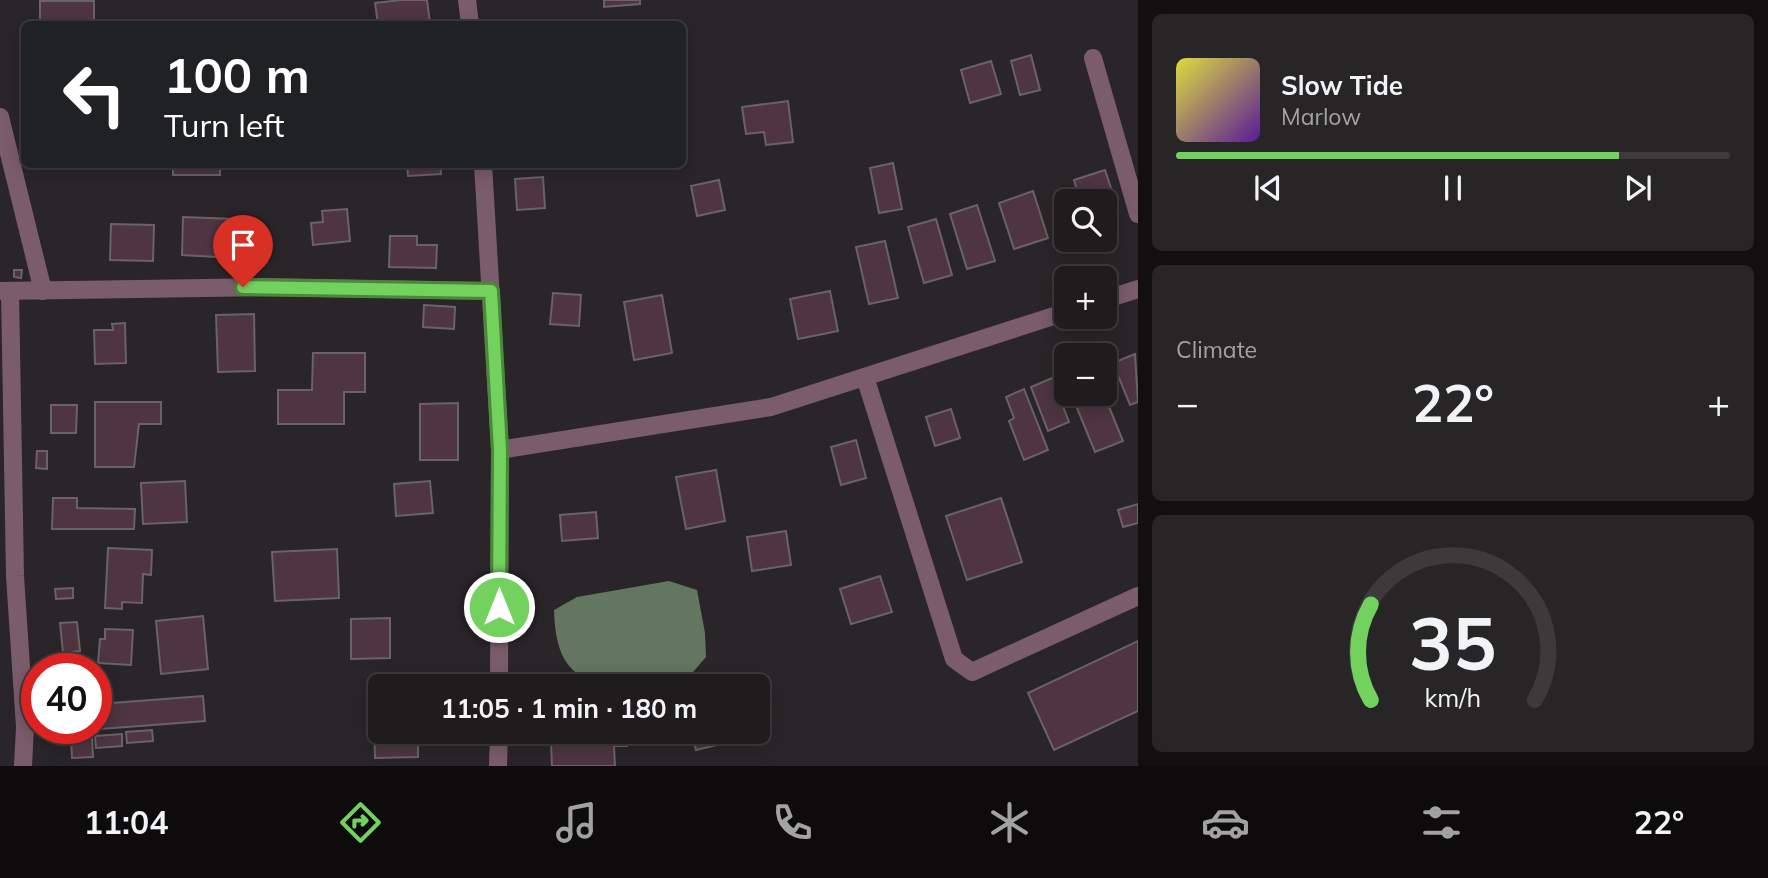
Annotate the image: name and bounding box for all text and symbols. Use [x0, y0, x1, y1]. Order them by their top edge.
text: 100 m [164, 44, 310, 105]
icon: left [49, 49, 140, 140]
text: Slow Tide [1281, 69, 1403, 102]
text: Marlow [1281, 102, 1361, 131]
text: Turn left [164, 105, 284, 145]
icon: previous [1249, 169, 1287, 207]
icon: pause [1434, 169, 1472, 207]
icon: next [1619, 169, 1657, 207]
map controls [1054, 189, 1117, 406]
button: search [1054, 189, 1117, 252]
pin [213, 215, 273, 287]
icon: arrive [224, 226, 262, 264]
button: + [1054, 266, 1117, 329]
text: Climate [1176, 335, 1257, 364]
button: − [1054, 343, 1117, 406]
text: 22° [1412, 370, 1494, 435]
text: − [1176, 379, 1199, 427]
text: + [1707, 379, 1730, 427]
position arrow [462, 570, 536, 644]
text: 35 [1409, 597, 1497, 688]
speed limit sign: 40 [21, 653, 112, 744]
text: km/h [1425, 681, 1481, 712]
text: 11:05 · 1 min · 180 m [441, 692, 697, 725]
icon: directions [336, 798, 385, 847]
icon: music [552, 798, 601, 847]
icon: phone [768, 798, 817, 847]
icon: climate [985, 798, 1034, 847]
icon: car [1201, 798, 1250, 847]
icon: filters [1417, 798, 1466, 847]
text: 11:04 [84, 802, 168, 842]
text: 22° [1634, 802, 1684, 842]

